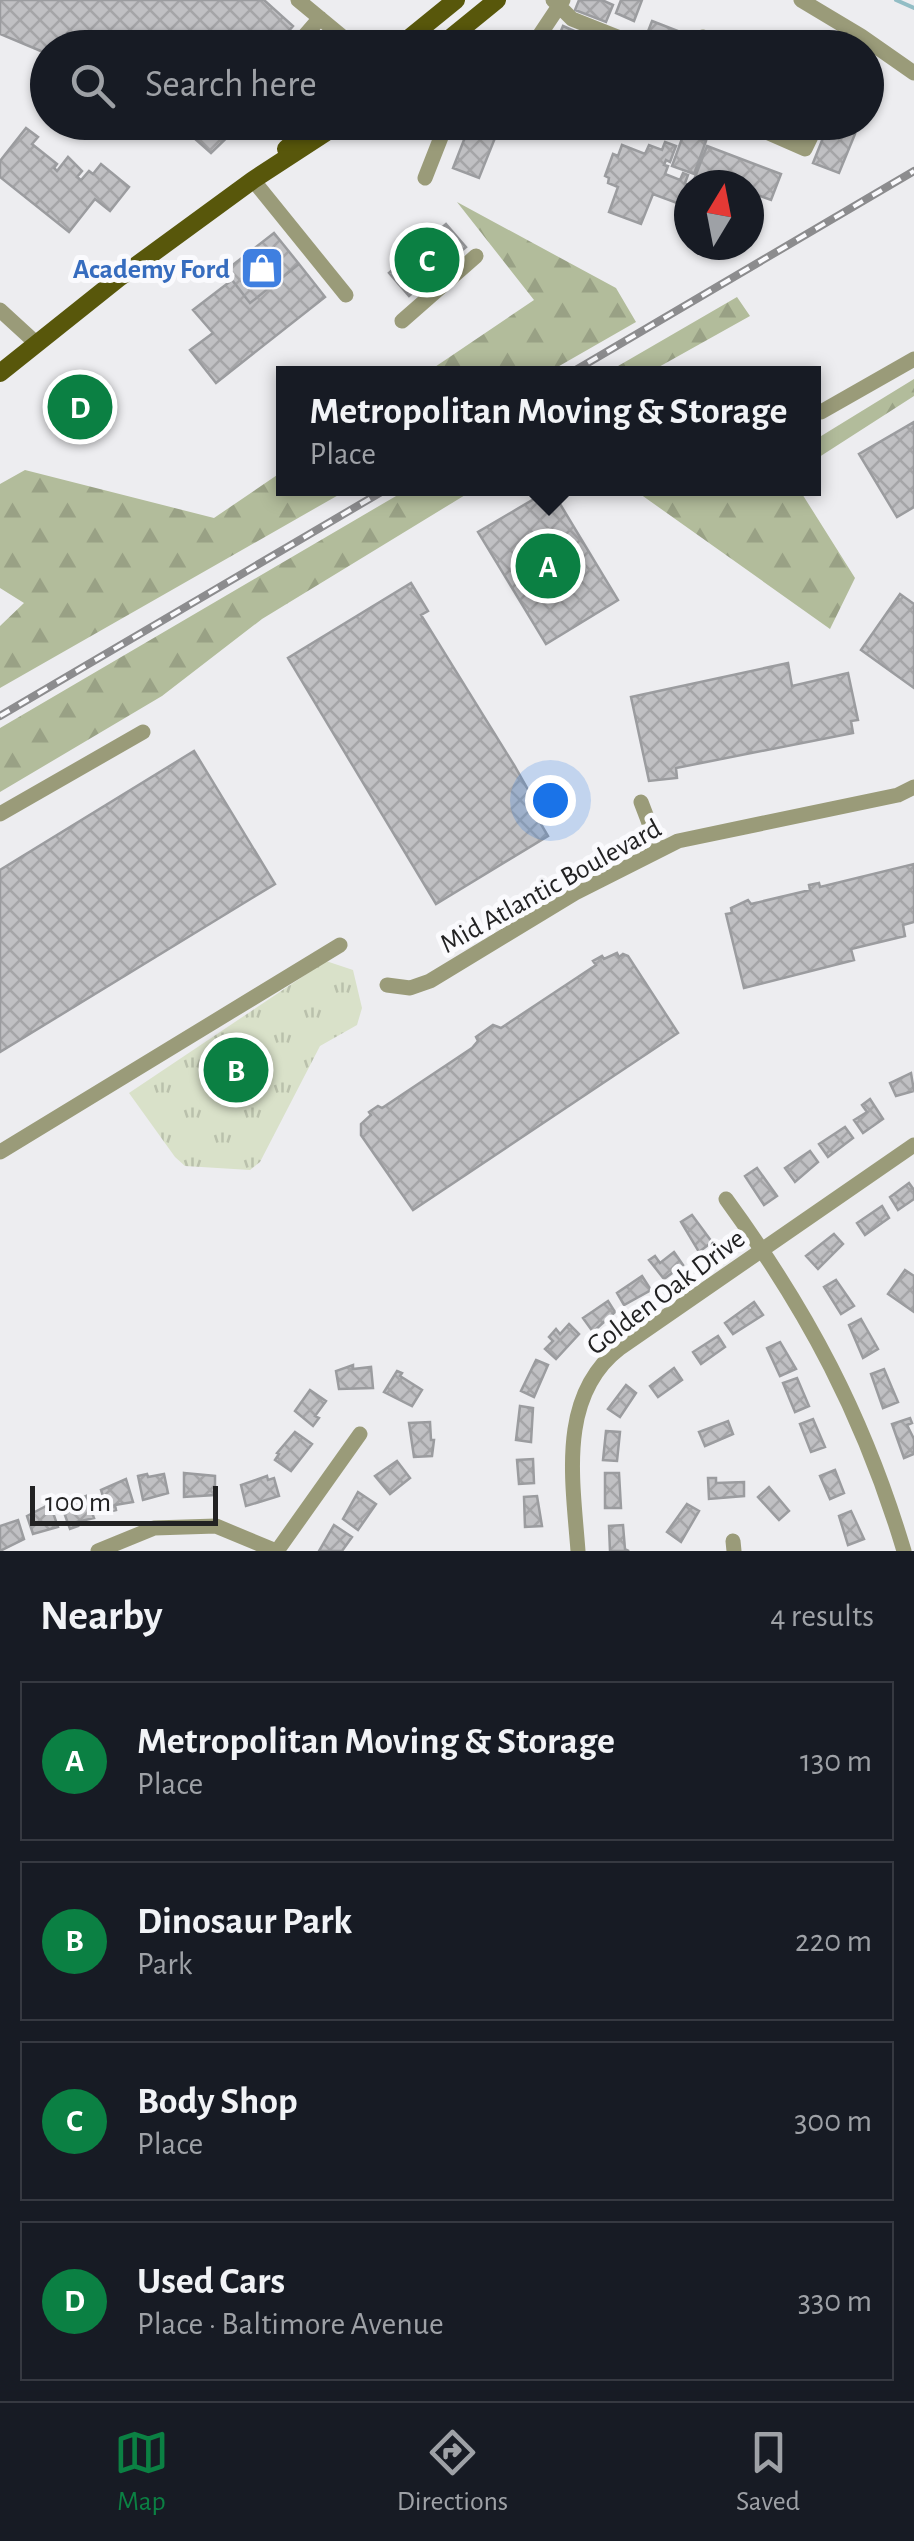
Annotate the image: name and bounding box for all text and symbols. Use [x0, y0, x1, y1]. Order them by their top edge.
search box [30, 30, 884, 140]
icon: search [65, 58, 120, 113]
text: Search here [145, 66, 317, 104]
north arrow [674, 170, 764, 260]
pin: C [394, 222, 460, 298]
shop icon: Academy Ford [239, 245, 285, 291]
place label: Academy Ford [73, 256, 230, 284]
popup [276, 366, 821, 496]
pin: D [48, 370, 112, 444]
text: Metropolitan Moving & Storage [310, 393, 787, 431]
text: Place [310, 438, 376, 470]
pin: A [516, 528, 580, 604]
your location [525, 775, 576, 826]
street label: Mid Atlantic Boulevard [436, 814, 666, 959]
pin: B [204, 1032, 268, 1108]
street label: Golden Oak Drive [582, 1224, 750, 1361]
scale bar [30, 1481, 218, 1526]
text: 100 m [45, 1489, 111, 1517]
text: Nearby [40, 1595, 163, 1637]
text: 4 results [770, 1600, 874, 1632]
text: Metropolitan Moving & Storage [137, 1723, 615, 1761]
text: A [65, 1745, 84, 1777]
text: 130 m [800, 1745, 872, 1777]
text: Place [137, 1768, 203, 1800]
text: Dinosaur Park [137, 1903, 352, 1941]
text: B [65, 1925, 84, 1957]
text: 220 m [795, 1925, 872, 1957]
text: Park [137, 1948, 192, 1980]
text: Body Shop [137, 2083, 298, 2121]
text: C [66, 2105, 83, 2137]
text: 300 m [794, 2105, 872, 2137]
text: Place [137, 2128, 203, 2160]
text: Used Cars [137, 2263, 285, 2301]
text: D [64, 2285, 85, 2317]
text: 330 m [798, 2285, 872, 2317]
text: Place · Baltimore Avenue [137, 2308, 444, 2340]
tab: Map [114, 2425, 169, 2519]
tab: Directions [397, 2425, 508, 2519]
tab: Saved [736, 2425, 800, 2519]

